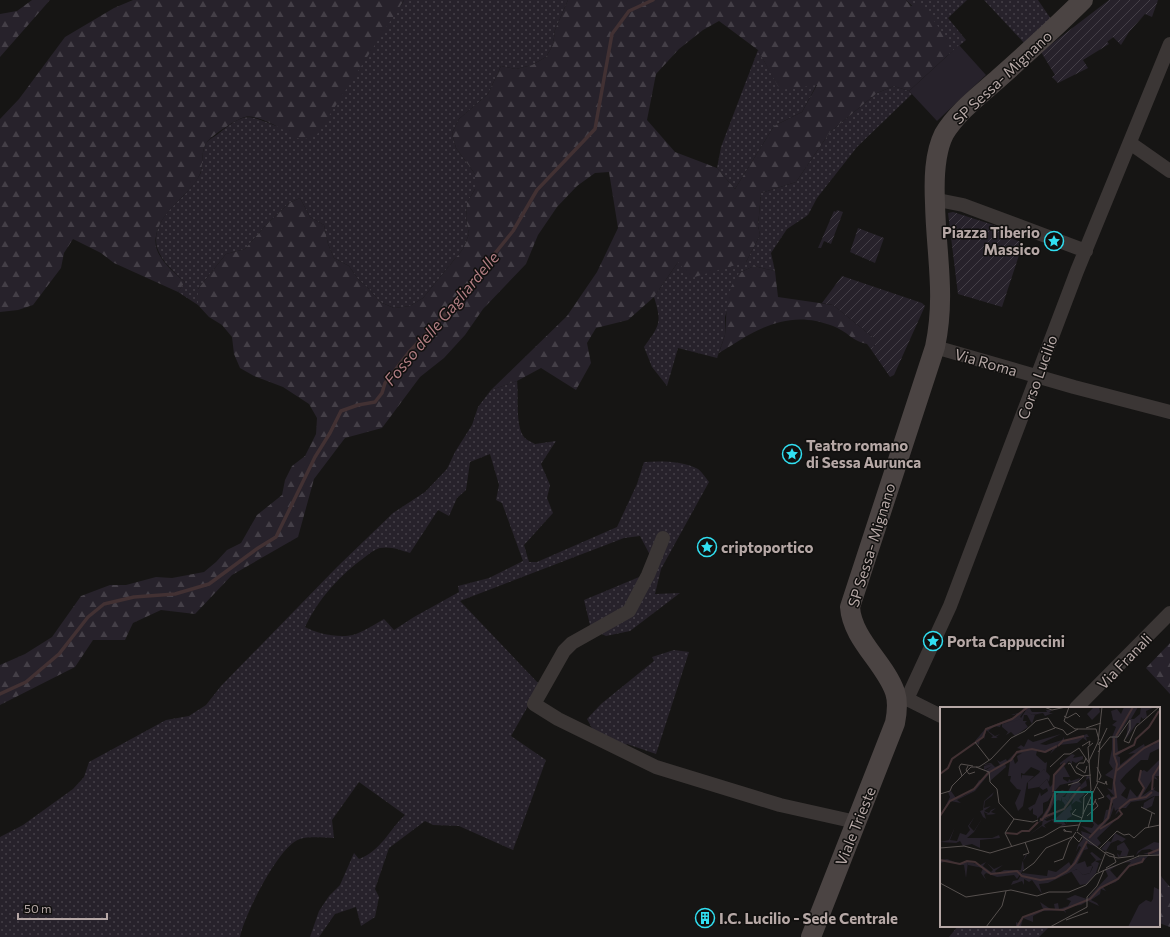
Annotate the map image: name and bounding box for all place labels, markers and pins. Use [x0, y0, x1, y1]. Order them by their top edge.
place label: Piazza Tiberio Massico [942, 223, 1040, 258]
place icon: Piazza Tiberio Massico [1043, 230, 1065, 252]
place label: Teatro romano di Sessa Aurunca [806, 436, 921, 471]
place icon: Teatro romano di Sessa Aurunca [781, 443, 803, 465]
place icon: criptoportico [696, 536, 718, 558]
place label: criptoportico [721, 538, 814, 556]
place icon: Porta Cappuccini [922, 630, 944, 652]
place label: Porta Cappuccini [947, 632, 1065, 650]
building icon: I.C. Lucilio - Sede Centrale [694, 907, 716, 929]
place label: I.C. Lucilio - Sede Centrale [719, 909, 898, 927]

